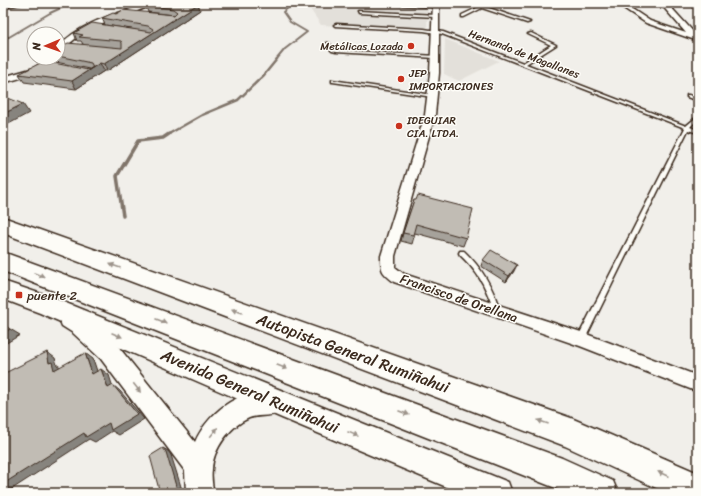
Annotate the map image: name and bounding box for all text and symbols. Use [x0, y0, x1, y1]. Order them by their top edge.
street label: Hernando de Magallanes [466, 24, 583, 84]
north arrow [26, 26, 66, 66]
place label: Metálicas Lozada [320, 37, 403, 56]
marker: Metálicas Lozada [406, 41, 416, 51]
text: N [27, 42, 46, 51]
place label: JEP IMPORTACIONES [408, 64, 494, 96]
marker: JEP IMPORTACIONES [396, 74, 406, 84]
place label: IDEGUIAR CIA. LTDA. [406, 111, 459, 143]
marker: IDEGUIAR CIA. LTDA. [394, 121, 404, 131]
one-way arrow [108, 263, 120, 269]
street label: Francisco de Orellana [397, 267, 521, 329]
one-way arrow [34, 272, 46, 278]
place label: puente 2 [26, 284, 77, 307]
marker: puente 2 [14, 290, 24, 300]
street label: Autopista General Rumiñahui [251, 304, 454, 402]
one-way arrow [231, 307, 243, 313]
one-way arrow [155, 319, 167, 325]
one-way arrow [112, 332, 123, 338]
street label: Avenida General Rumiñahui [155, 340, 344, 442]
one-way arrow [277, 365, 289, 371]
one-way arrow [133, 383, 141, 394]
one-way arrow [398, 411, 410, 417]
one-way arrow [537, 419, 549, 425]
one-way arrow [210, 426, 219, 437]
one-way arrow [347, 432, 359, 438]
one-way arrow [657, 471, 668, 477]

